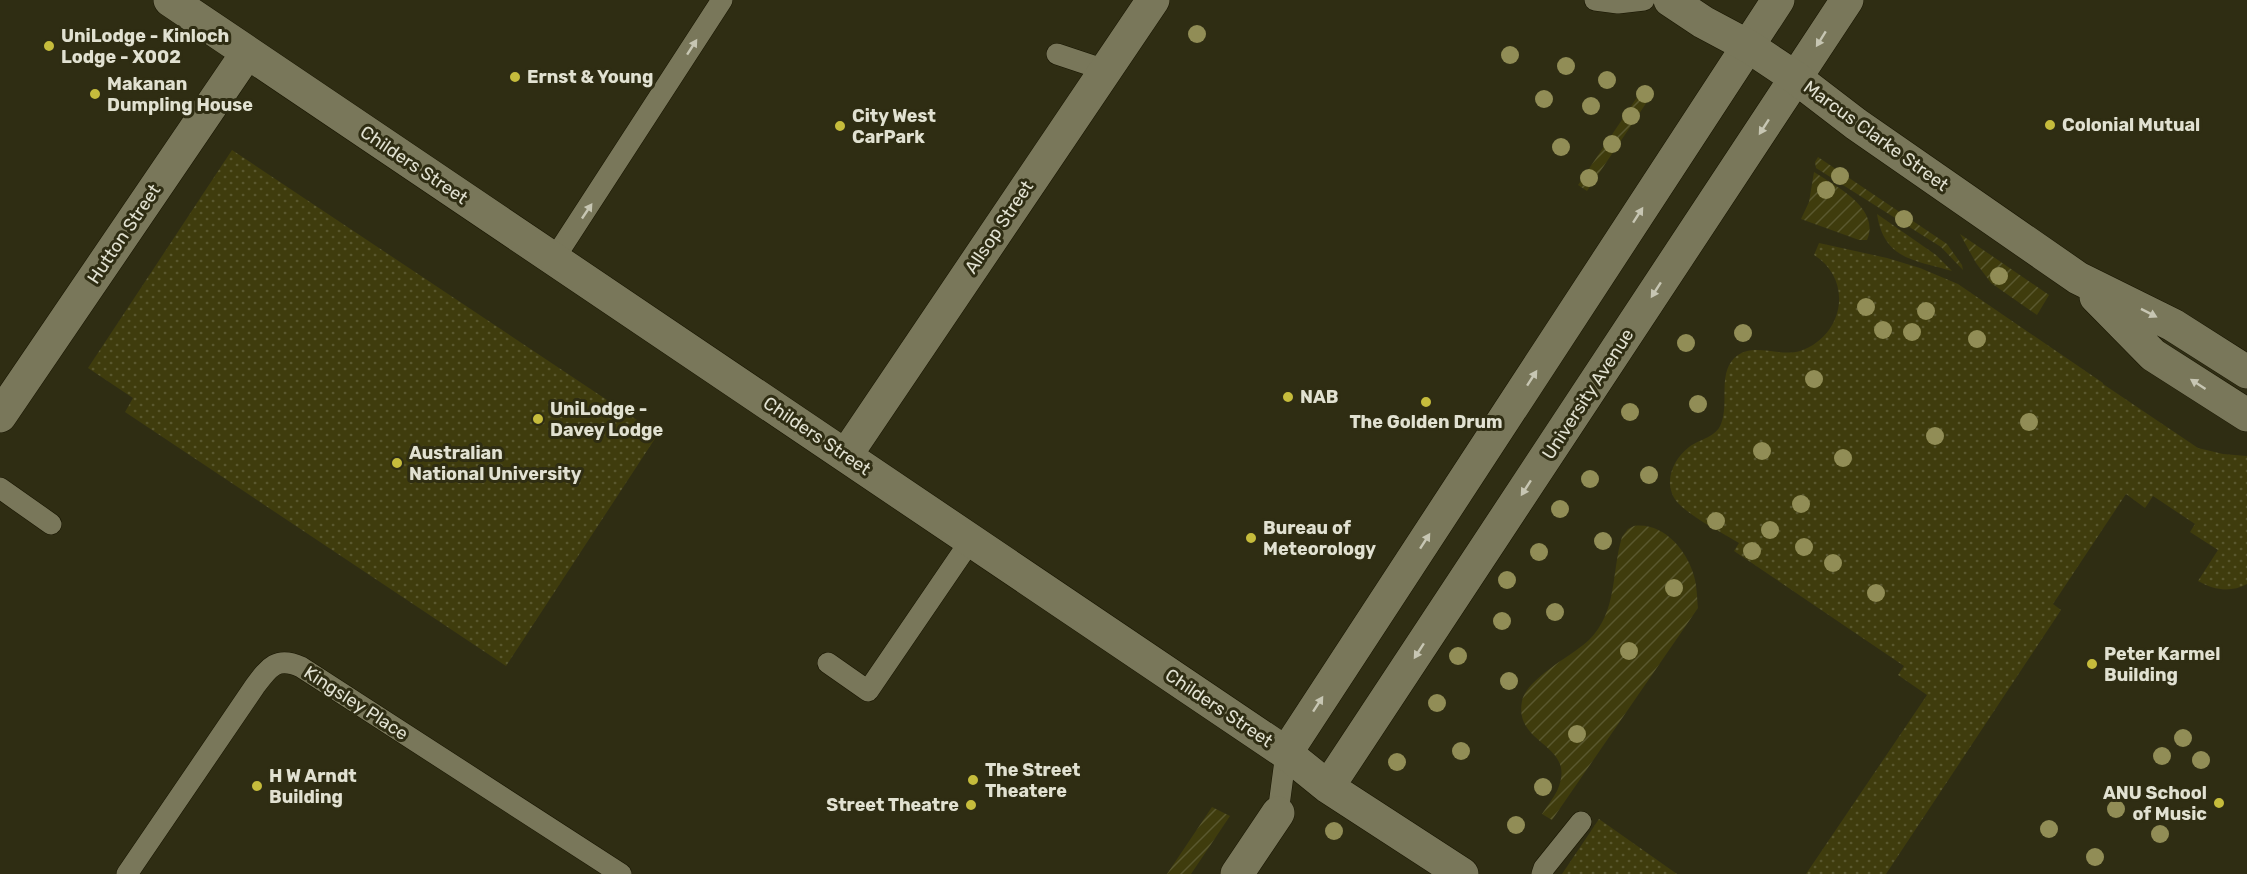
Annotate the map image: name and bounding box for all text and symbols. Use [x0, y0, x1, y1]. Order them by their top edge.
place label: UniLodge - Kinloch Lodge - X002 [61, 25, 229, 68]
one-way arrow [1816, 31, 1827, 47]
marker: UniLodge - Kinloch Lodge - X002 [42, 39, 56, 53]
one-way arrow [687, 39, 698, 55]
place label: Ernst & Young [527, 66, 653, 88]
marker: Ernst & Young [508, 70, 522, 84]
place label: Makanan Dumpling House [107, 73, 253, 116]
street label: Marcus Clarke Street [1799, 76, 1953, 196]
marker: Makanan Dumpling House [88, 87, 102, 101]
place label: City West CarPark [852, 105, 936, 148]
place label: Colonial Mutual [2062, 114, 2200, 136]
marker: Colonial Mutual [2043, 118, 2057, 132]
marker: City West CarPark [833, 119, 847, 133]
one-way arrow [1758, 119, 1769, 136]
street label: Childers Street [356, 121, 472, 209]
street label: Allsop Street [960, 176, 1038, 278]
street label: Hutton Street [83, 180, 165, 288]
one-way arrow [581, 203, 593, 219]
one-way arrow [1633, 207, 1644, 223]
one-way arrow [1651, 282, 1662, 298]
one-way arrow [2140, 309, 2157, 318]
street label: University Avenue [1538, 324, 1638, 464]
one-way arrow [1526, 370, 1537, 386]
one-way arrow [2190, 378, 2206, 389]
place label: NAB [1300, 386, 1339, 408]
marker: NAB [1281, 390, 1295, 404]
street label: Childers Street [759, 392, 875, 480]
marker: The Golden Drum [1419, 395, 1433, 409]
place label: UniLodge - Davey Lodge [550, 398, 663, 441]
place label: The Golden Drum [1350, 411, 1502, 433]
marker: UniLodge - Davey Lodge [531, 412, 545, 426]
place label: Australian National University [409, 442, 582, 485]
marker: Australian National University [390, 456, 404, 470]
one-way arrow [1521, 480, 1532, 496]
place label: Bureau of Meteorology [1263, 517, 1376, 560]
marker: Bureau of Meteorology [1244, 531, 1258, 545]
one-way arrow [1419, 533, 1430, 549]
one-way arrow [1413, 643, 1424, 659]
place label: Peter Karmel Building [2104, 643, 2220, 686]
marker: Peter Karmel Building [2085, 657, 2099, 671]
street label: Kingsley Place [300, 661, 412, 745]
street label: Childers Street [1161, 664, 1277, 752]
one-way arrow [1312, 697, 1324, 713]
place label: The Street Theatere [985, 759, 1080, 802]
place label: H W Arndt Building [269, 765, 357, 808]
marker: The Street Theatere [966, 773, 980, 787]
marker: H W Arndt Building [250, 779, 264, 793]
place label: ANU School of Music [2103, 782, 2207, 825]
place label: Street Theatre [826, 794, 959, 816]
marker: ANU School of Music [2212, 796, 2226, 810]
marker: Street Theatre [964, 798, 978, 812]

